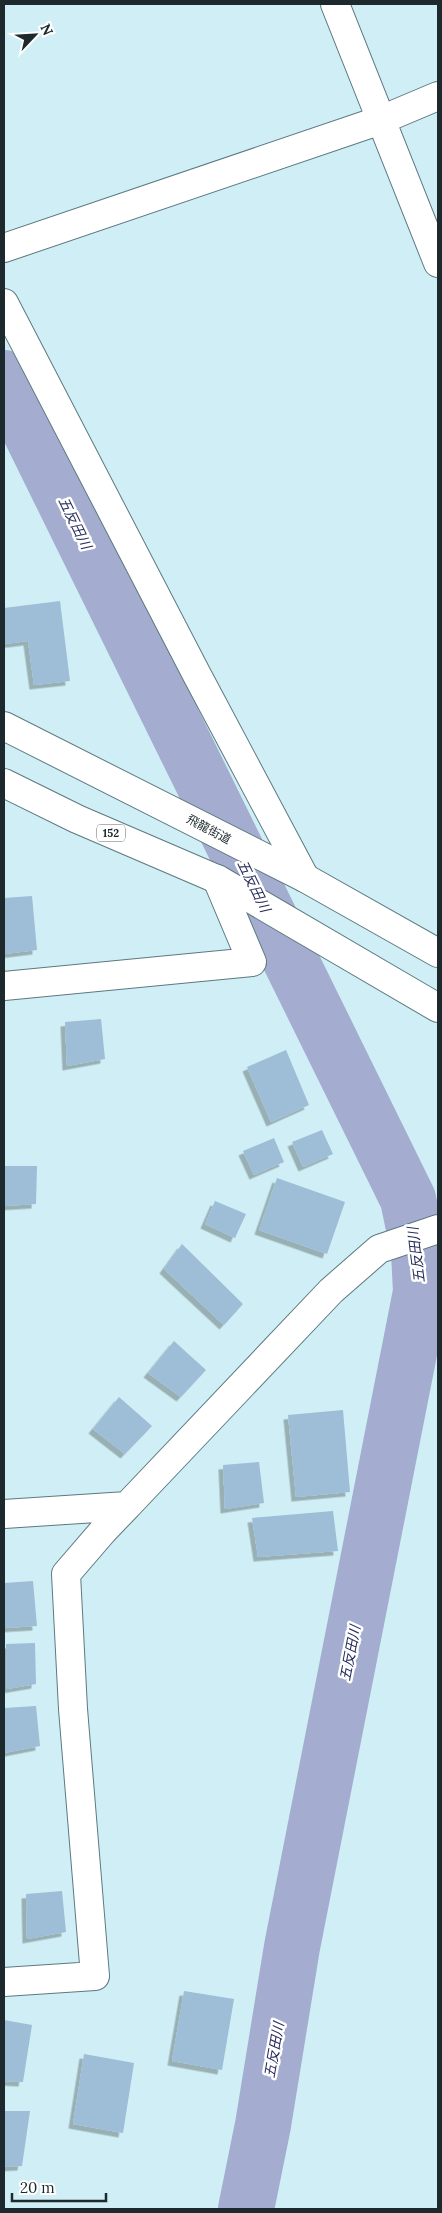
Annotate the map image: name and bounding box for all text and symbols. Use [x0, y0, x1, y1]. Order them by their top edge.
north arrow [10, 10, 60, 60]
text: N [36, 21, 57, 38]
water label: 五反田川 [55, 494, 96, 554]
street label: 飛龍街道 [184, 811, 234, 847]
road number: 152 [97, 824, 125, 841]
water label: 五反田川 [234, 857, 275, 917]
water label: 五反田川 [403, 1224, 428, 1284]
water label: 五反田川 [336, 1622, 365, 1682]
water label: 五反田川 [260, 2019, 288, 2079]
scale bar [12, 2170, 106, 2202]
text: 20 m [20, 2178, 55, 2197]

